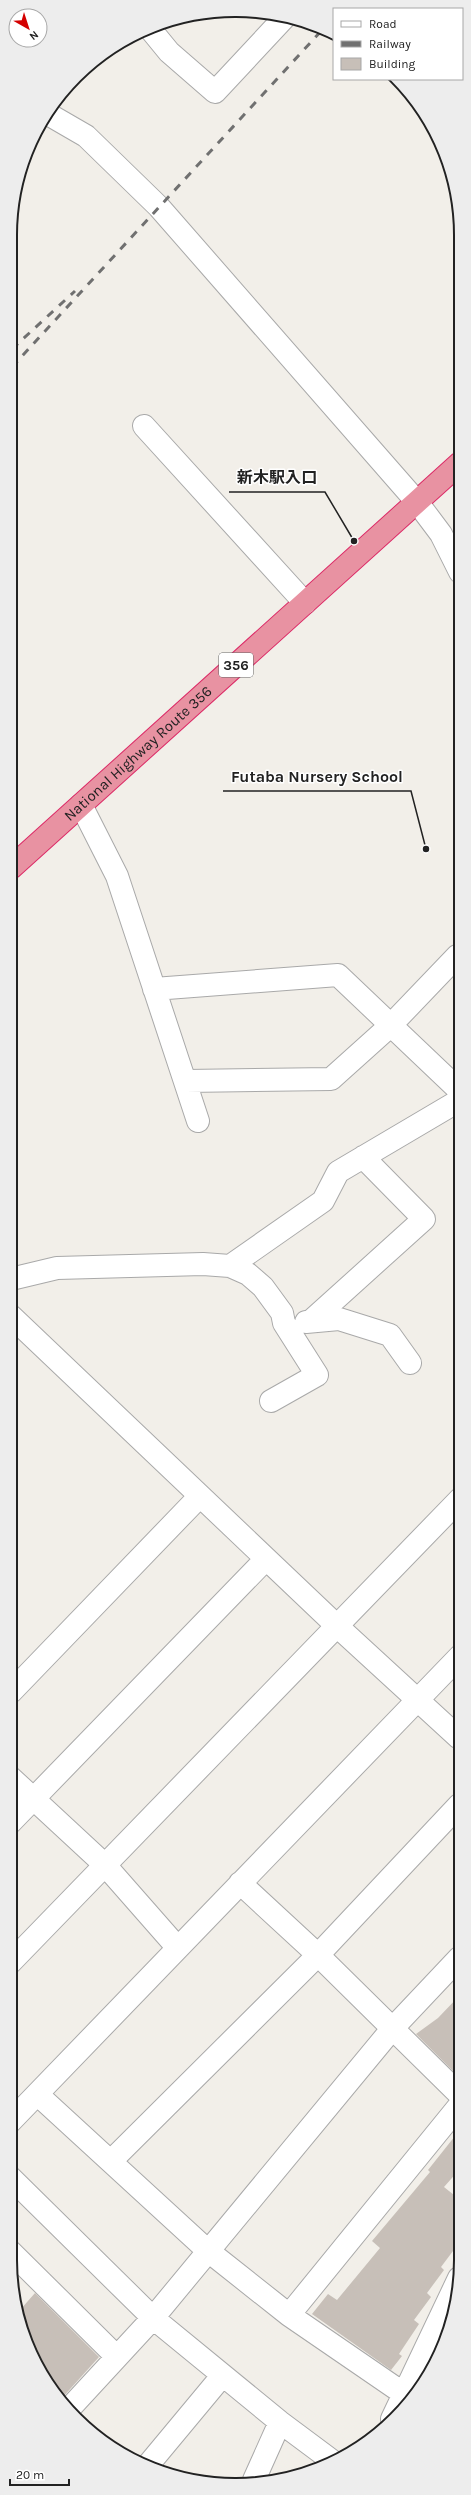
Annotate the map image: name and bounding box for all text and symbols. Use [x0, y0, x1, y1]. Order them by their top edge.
north arrow [8, 8, 48, 48]
legend [333, 8, 463, 80]
text: Road [369, 17, 397, 31]
text: N [27, 28, 41, 43]
text: Railway [369, 37, 411, 51]
text: Building [369, 57, 416, 71]
callout: 新木駅入口 [229, 464, 325, 492]
text: 新木駅入口 [237, 468, 317, 487]
road number: 356 [219, 653, 253, 677]
street label: National Highway Route 356 [60, 682, 216, 825]
callout: Futaba Nursery School [223, 763, 411, 791]
text: Futaba Nursery School [231, 767, 403, 786]
scale bar [10, 2461, 69, 2487]
text: 20 m [16, 2468, 44, 2482]

